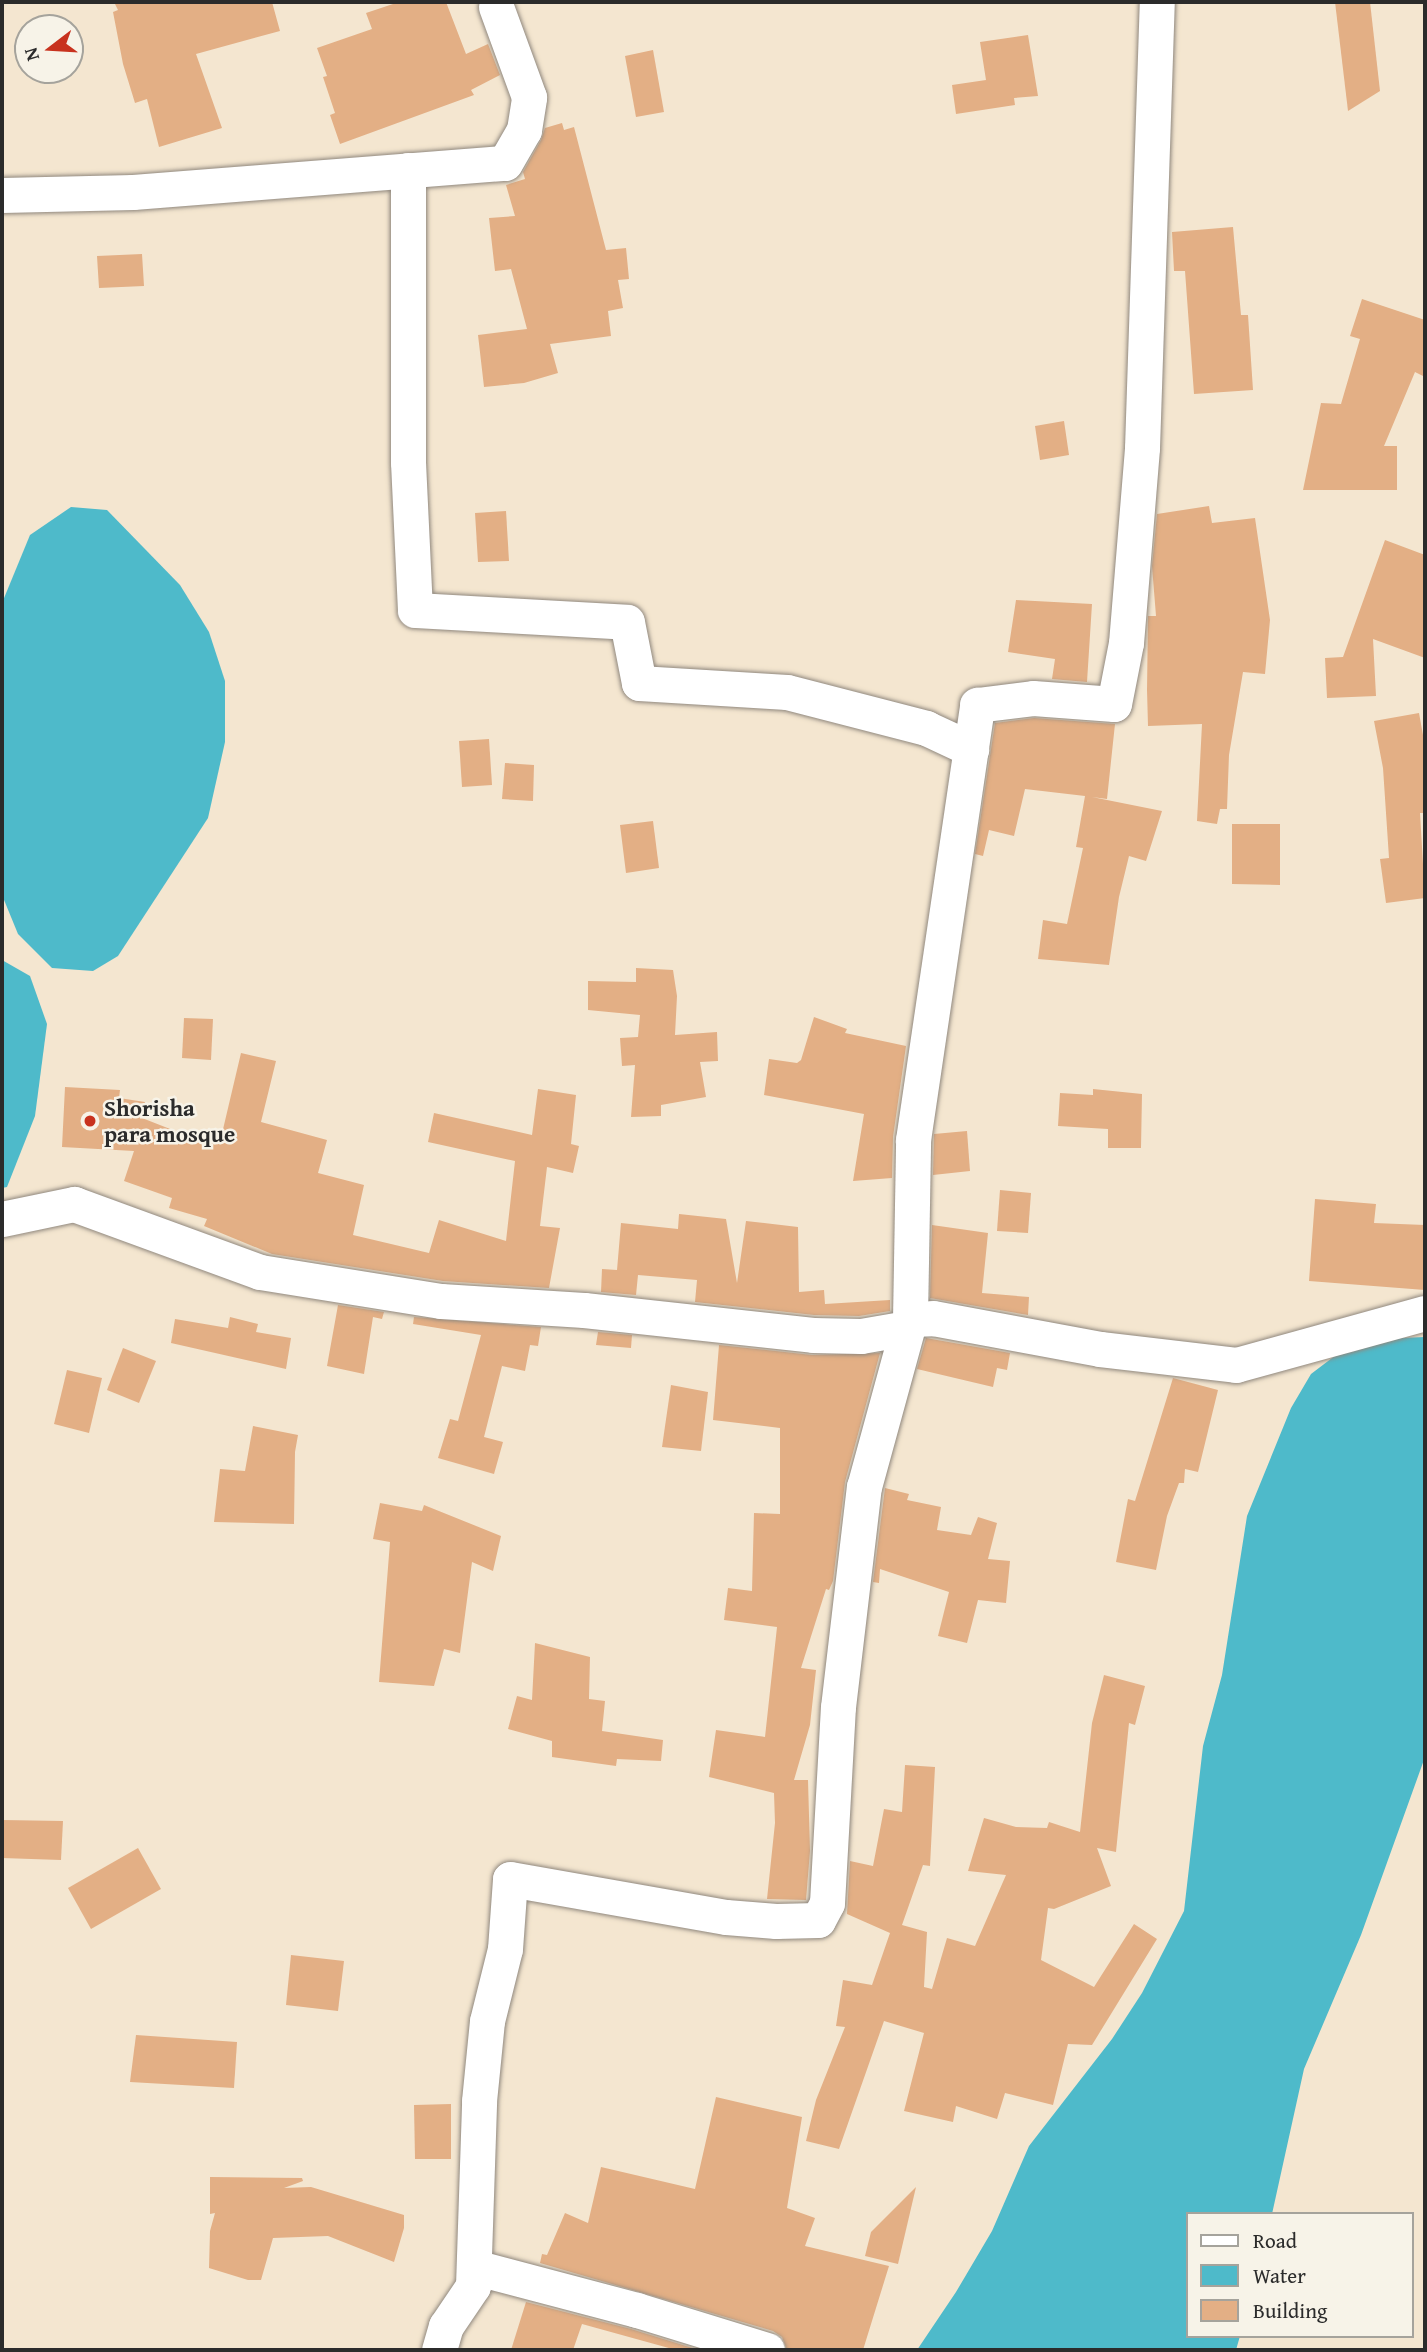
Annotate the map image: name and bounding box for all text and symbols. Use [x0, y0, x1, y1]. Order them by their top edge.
north arrow [14, 14, 84, 84]
text: N [16, 44, 46, 65]
place label: Shorisha para mosque [104, 1094, 235, 1148]
marker: Shorisha para mosque [82, 1113, 98, 1129]
legend [1186, 2212, 1413, 2338]
text: Road [1253, 2225, 1297, 2256]
text: Water [1253, 2260, 1306, 2291]
text: Building [1253, 2295, 1327, 2326]

